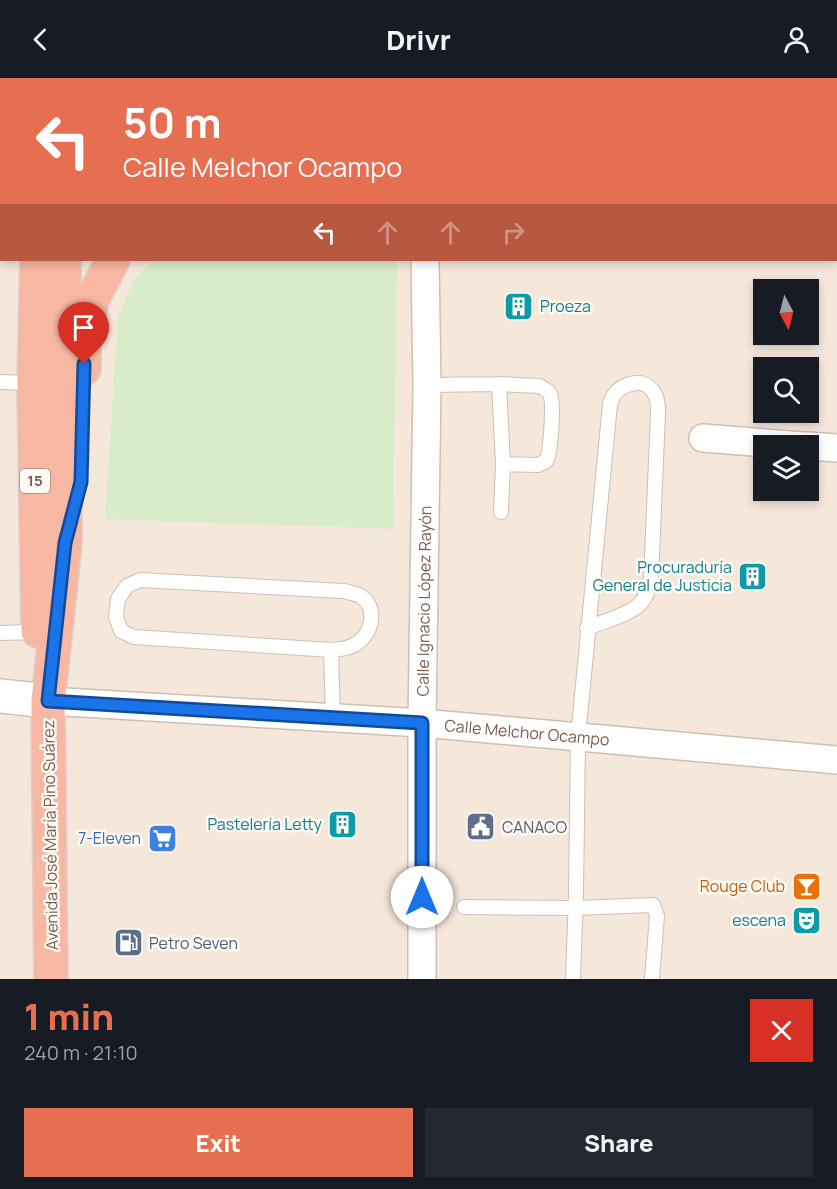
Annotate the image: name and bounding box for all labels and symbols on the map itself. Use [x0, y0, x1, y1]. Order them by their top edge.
north arrow [753, 279, 819, 345]
building icon: Proeza [503, 290, 535, 322]
place label: Proeza [540, 295, 591, 317]
pin [58, 302, 109, 364]
road number: 15 [20, 469, 50, 493]
street label: Calle Ignacio López Rayón [411, 505, 436, 697]
place label: Procuraduría General de Justicia [593, 556, 732, 596]
building icon: Procuraduría General de Justicia [737, 560, 769, 592]
street label: Calle Melchor Ocampo [443, 714, 610, 751]
street label: Avenida José María Pino Suárez [37, 720, 63, 950]
building icon: Pastelería Letty [327, 808, 359, 840]
public building icon: CANACO [465, 811, 497, 843]
place label: Pastelería Letty [207, 813, 323, 835]
place label: CANACO [502, 816, 567, 838]
supermarket icon: 7-Eleven [146, 822, 178, 854]
place label: 7-Eleven [78, 827, 141, 849]
position arrow [390, 865, 454, 929]
bar icon: Rouge Club [790, 870, 822, 902]
place label: Rouge Club [700, 875, 785, 897]
theatre icon: escena [791, 904, 823, 936]
place label: escena [732, 909, 786, 931]
fuel station icon: Petro Seven [112, 927, 144, 959]
place label: Petro Seven [149, 932, 238, 954]

